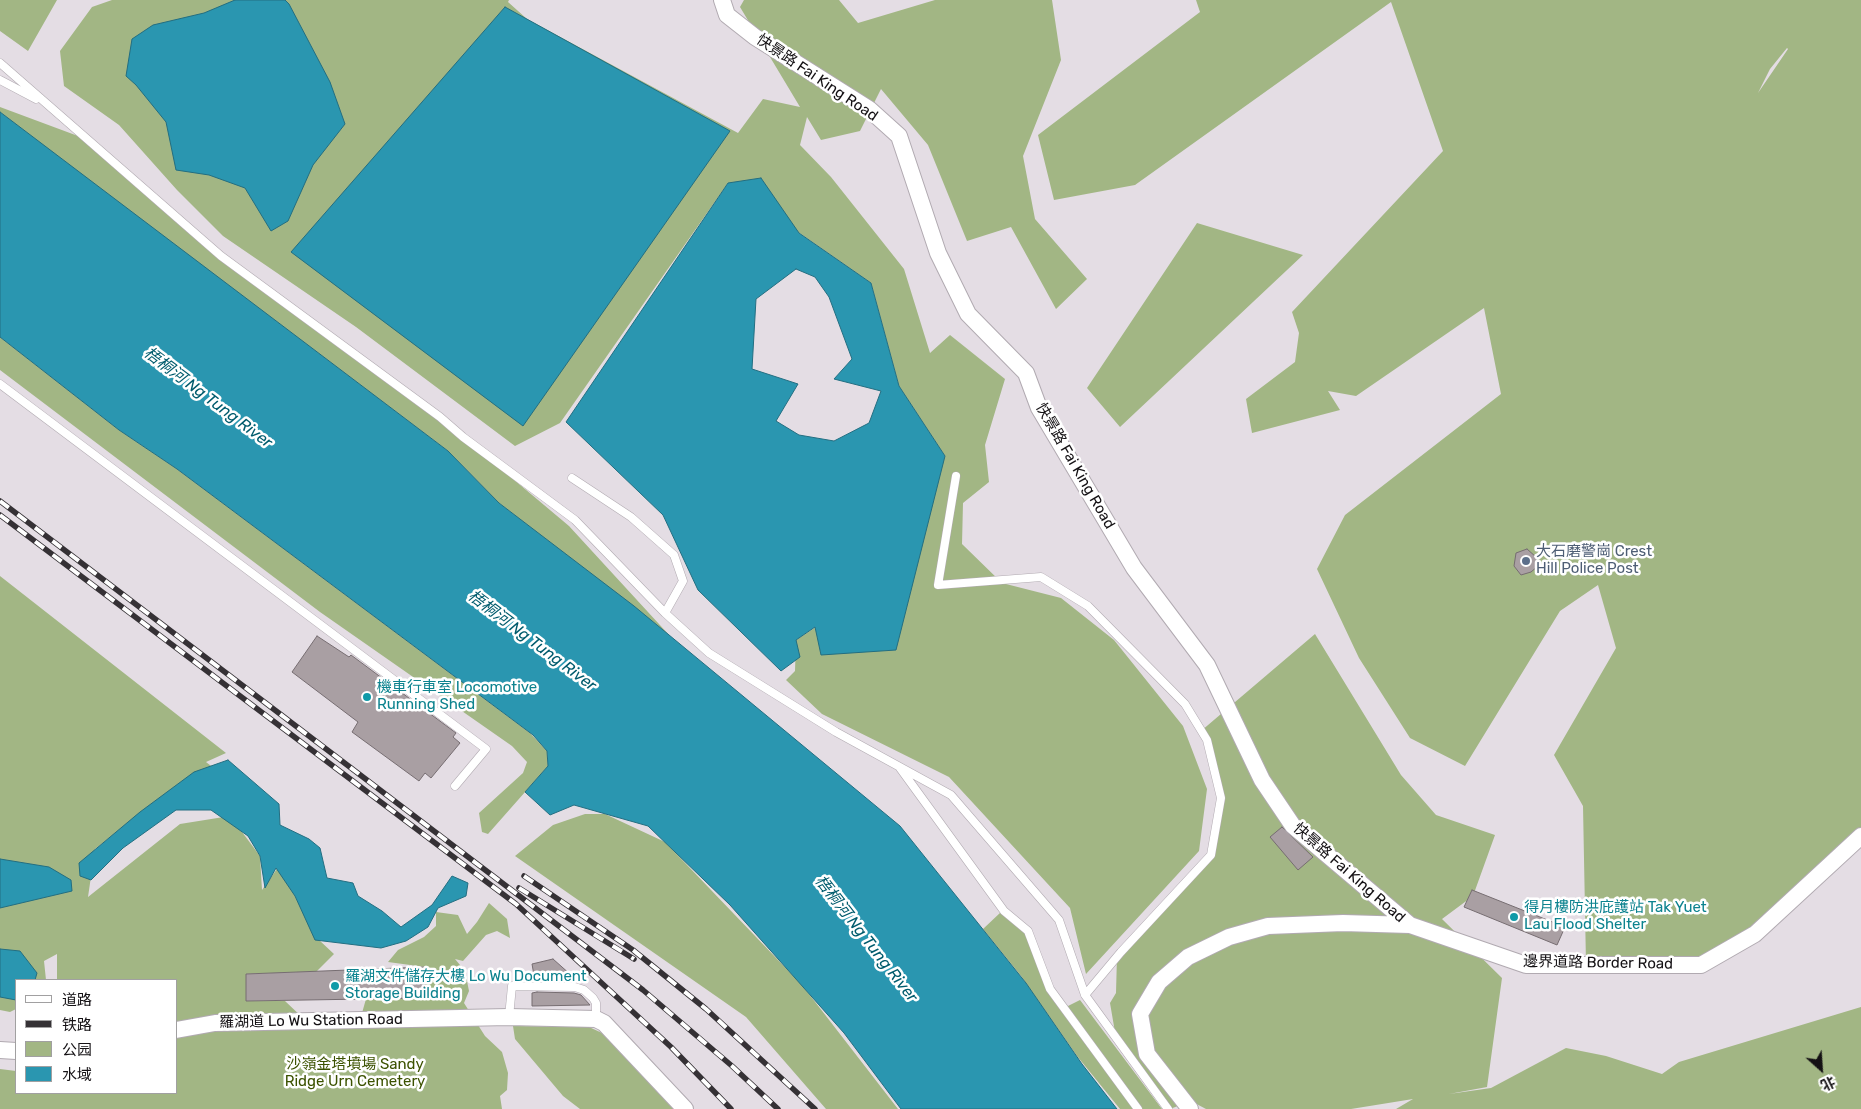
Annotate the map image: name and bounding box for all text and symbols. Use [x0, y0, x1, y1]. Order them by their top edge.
street label: 快景路 Fai King Road [753, 31, 881, 125]
water label: 梧桐河 Ng Tung River [140, 343, 276, 453]
street label: 快景路 Fai King Road [1032, 400, 1118, 532]
place label: 大石磨警崗 Crest Hill Police Post [1536, 543, 1652, 578]
marker: 大石磨警崗 Crest Hill Police Post [1520, 555, 1532, 567]
water label: 梧桐河 Ng Tung River [464, 586, 600, 696]
place label: 機車行車室 Locomotive Running Shed [377, 679, 537, 714]
marker: 機車行車室 Locomotive Running Shed [361, 691, 373, 703]
street label: 快景路 Fai King Road [1289, 819, 1409, 927]
water label: 梧桐河 Ng Tung River [811, 872, 921, 1006]
place label: 得月樓防洪庇護站 Tak Yuet Lau Flood Shelter [1524, 899, 1707, 934]
marker: 得月樓防洪庇護站 Tak Yuet Lau Flood Shelter [1508, 911, 1520, 923]
street label: 邊界道路 Border Road [1523, 953, 1673, 973]
place label: 羅湖文件儲存大樓 Lo Wu Document Storage Building [345, 968, 587, 1003]
legend [15, 979, 178, 1094]
marker: 羅湖文件儲存大樓 Lo Wu Document Storage Building [329, 980, 341, 992]
text: 道路 [62, 991, 92, 1009]
street label: 羅湖道 Lo Wu Station Road [219, 1010, 403, 1032]
text: 铁路 [62, 1016, 92, 1034]
text: 公园 [62, 1041, 92, 1059]
north arrow [1796, 1044, 1846, 1094]
park label: 沙嶺金塔墳場 Sandy Ridge Urn Cemetery [285, 1056, 425, 1091]
text: 水域 [62, 1066, 92, 1084]
text: 北 [1818, 1072, 1838, 1094]

